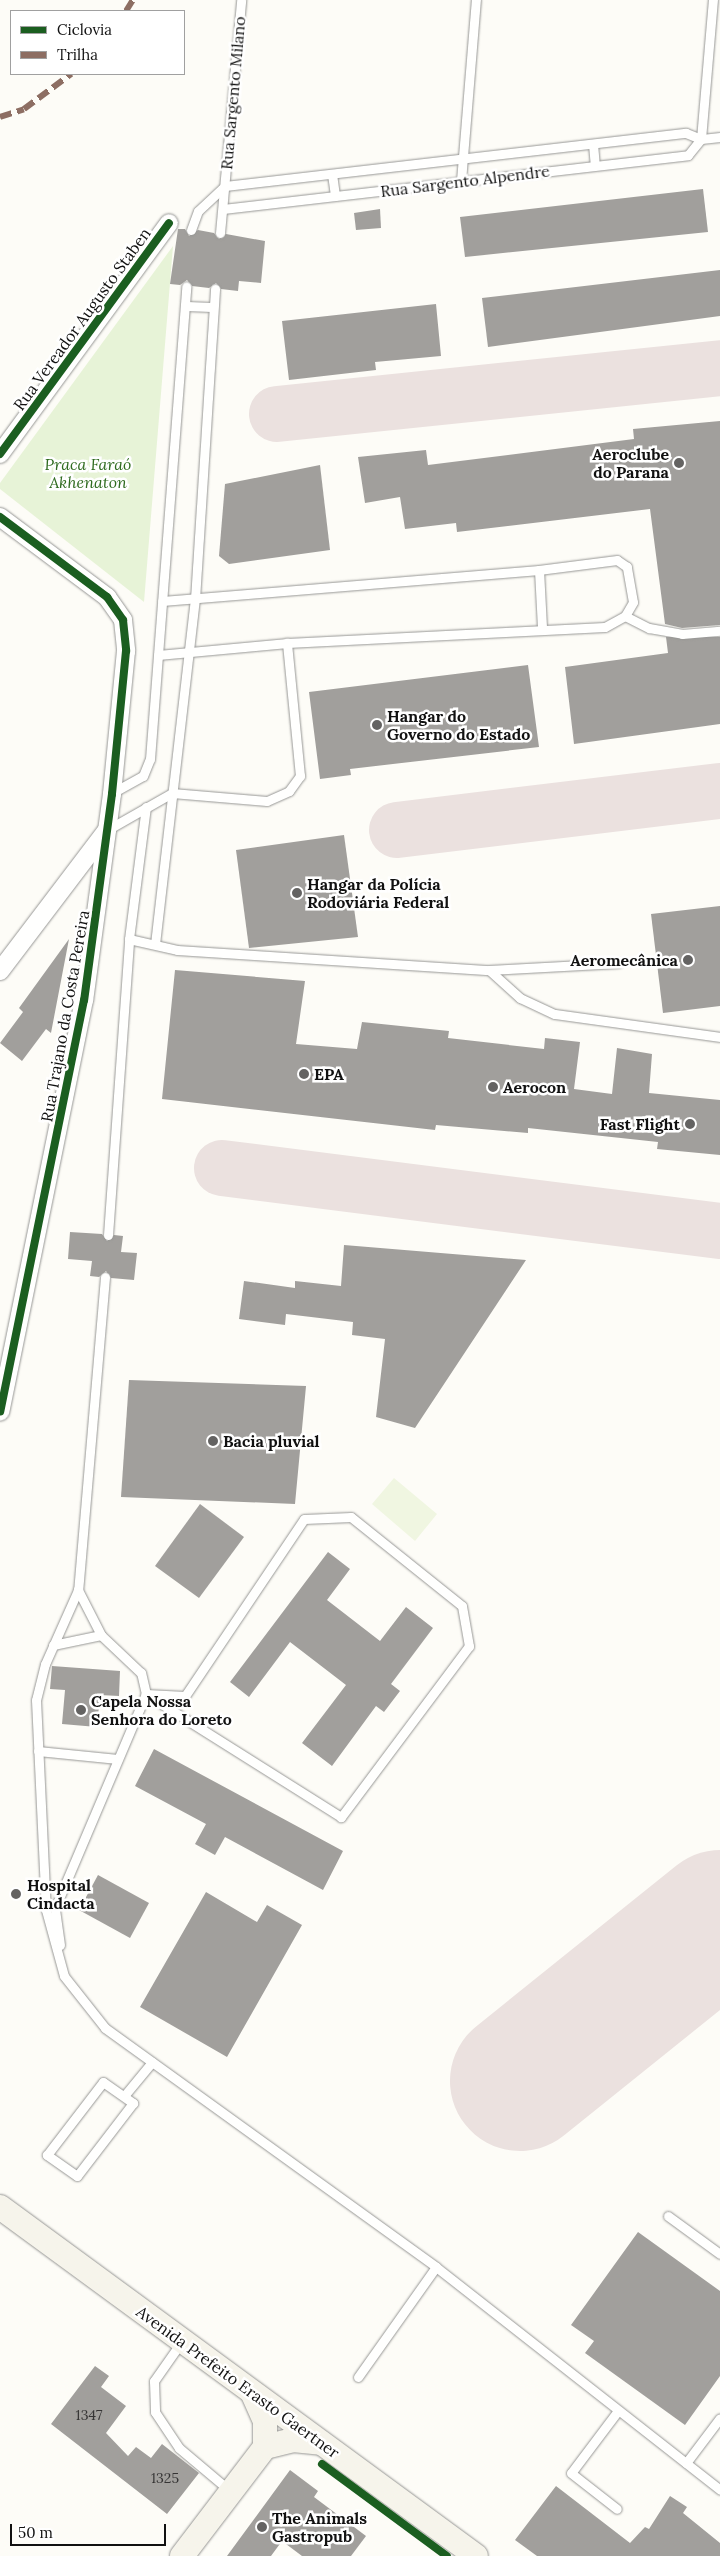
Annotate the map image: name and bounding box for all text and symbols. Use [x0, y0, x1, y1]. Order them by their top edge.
legend [10, 10, 185, 75]
street label: Rua Sargento Milano [217, 16, 249, 170]
text: Ciclovia [57, 20, 112, 39]
text: Trilha [57, 45, 98, 64]
street label: Rua Sargento Alpendre [379, 161, 551, 201]
street label: Rua Vereador Augusto Staben [9, 224, 155, 414]
place label: Aeroclube do Parana [592, 444, 669, 482]
park label: Praca Faraó Akhenaton [45, 454, 131, 492]
marker: Aeroclube do Parana [673, 457, 685, 469]
place label: Hangar do Governo do Estado [387, 706, 530, 744]
marker: Hangar do Governo do Estado [371, 719, 383, 731]
place label: Hangar da Polícia Rodoviária Federal [307, 874, 449, 912]
marker: Hangar da Polícia Rodoviária Federal [291, 887, 303, 899]
street label: Rua Trajano da Costa Pereira [37, 909, 93, 1123]
place label: Aeromecânica [570, 950, 678, 970]
marker: Aeromecânica [682, 954, 694, 966]
place label: EPA [314, 1064, 344, 1084]
marker: EPA [298, 1068, 310, 1080]
place label: Aerocon [503, 1077, 566, 1097]
marker: Aerocon [487, 1081, 499, 1093]
place label: Fast Flight [600, 1114, 680, 1134]
marker: Fast Flight [684, 1118, 696, 1130]
place label: Bacia pluvial [223, 1431, 320, 1451]
marker: Bacia pluvial [207, 1435, 219, 1447]
place label: Capela Nossa Senhora do Loreto [91, 1691, 232, 1729]
marker: Capela Nossa Senhora do Loreto [75, 1704, 87, 1716]
place label: Hospital Cindacta [27, 1875, 95, 1913]
marker: Hospital Cindacta [9, 1887, 23, 1901]
street label: Avenida Prefeito Erasto Gaertner [133, 2302, 343, 2462]
house number: 1347 [76, 2407, 102, 2423]
house number: 1325 [151, 2470, 179, 2486]
place label: The Animals Gastropub [272, 2508, 367, 2546]
scale bar [12, 2514, 169, 2546]
marker: The Animals Gastropub [256, 2521, 268, 2533]
text: 50 m [18, 2523, 53, 2542]

